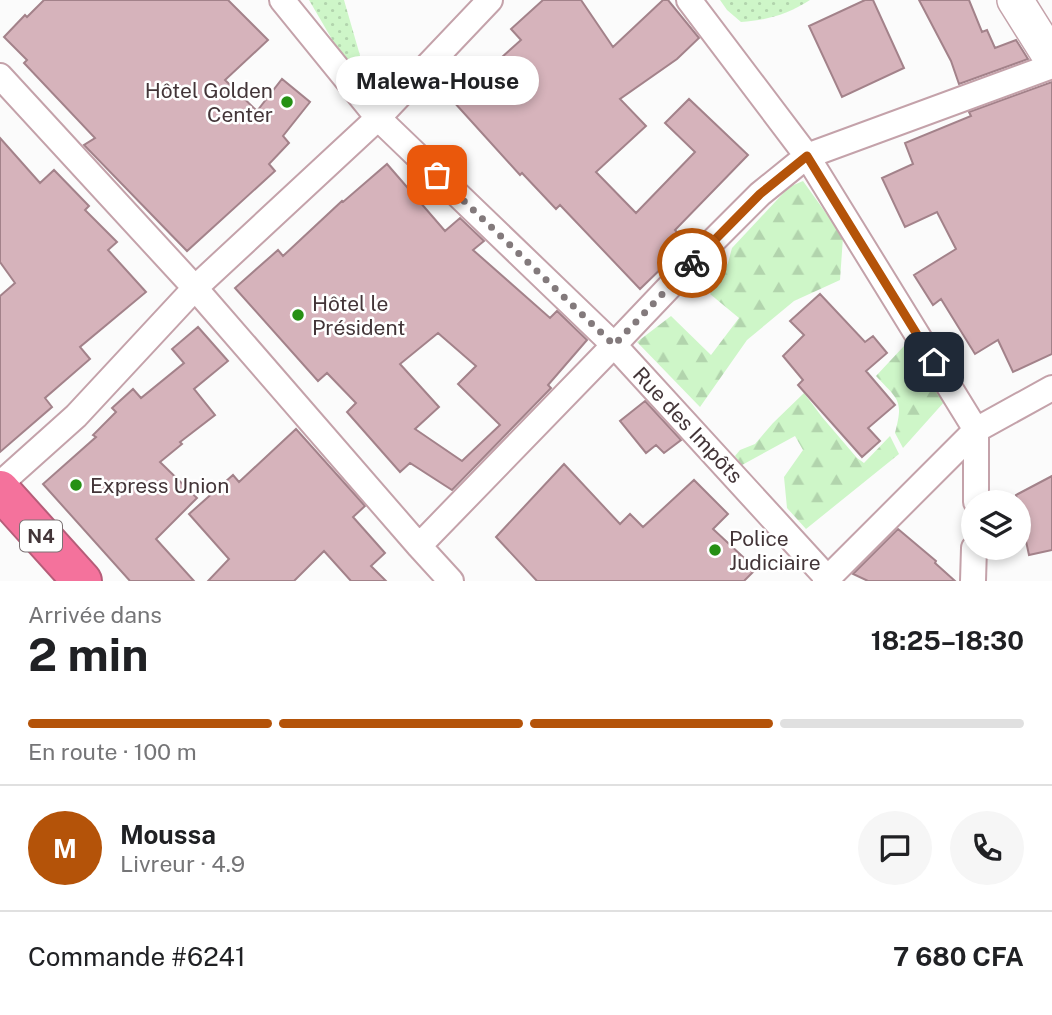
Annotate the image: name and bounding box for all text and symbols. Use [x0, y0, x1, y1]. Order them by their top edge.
callout: Malewa-House [336, 56, 538, 105]
text: Malewa-House [356, 67, 519, 94]
place label: Hôtel Golden Center [145, 78, 273, 127]
marker: Hôtel Golden Center [279, 94, 295, 110]
pin [407, 145, 467, 205]
icon: bag [418, 156, 456, 194]
courier [657, 228, 727, 298]
icon: bike [673, 244, 711, 282]
place label: Hôtel le Président [312, 291, 405, 340]
marker: Hôtel le Président [290, 307, 306, 323]
pin [904, 332, 964, 392]
icon: home [915, 343, 953, 381]
street label: Rue des Impôts [628, 362, 748, 488]
place label: Express Union [90, 473, 229, 498]
marker: Express Union [68, 477, 84, 493]
map controls [961, 490, 1031, 560]
button: layers [961, 490, 1031, 560]
road number: N4 [20, 520, 62, 552]
place label: Police Judiciaire [729, 526, 821, 575]
marker: Police Judiciaire [707, 542, 723, 558]
text: Arrivée dans [28, 601, 162, 628]
text: 18:25–18:30 [871, 625, 1024, 656]
text: 2 min [28, 627, 148, 681]
text: En route · 100 m [28, 738, 197, 765]
button: chat [858, 811, 932, 885]
button: phone [950, 811, 1024, 885]
text: Moussa [120, 819, 216, 850]
text: M [53, 833, 77, 864]
text: Livreur · 4.9 [120, 850, 245, 877]
text: Commande #6241 [28, 941, 246, 972]
text: 7 680 CFA [893, 941, 1024, 972]

